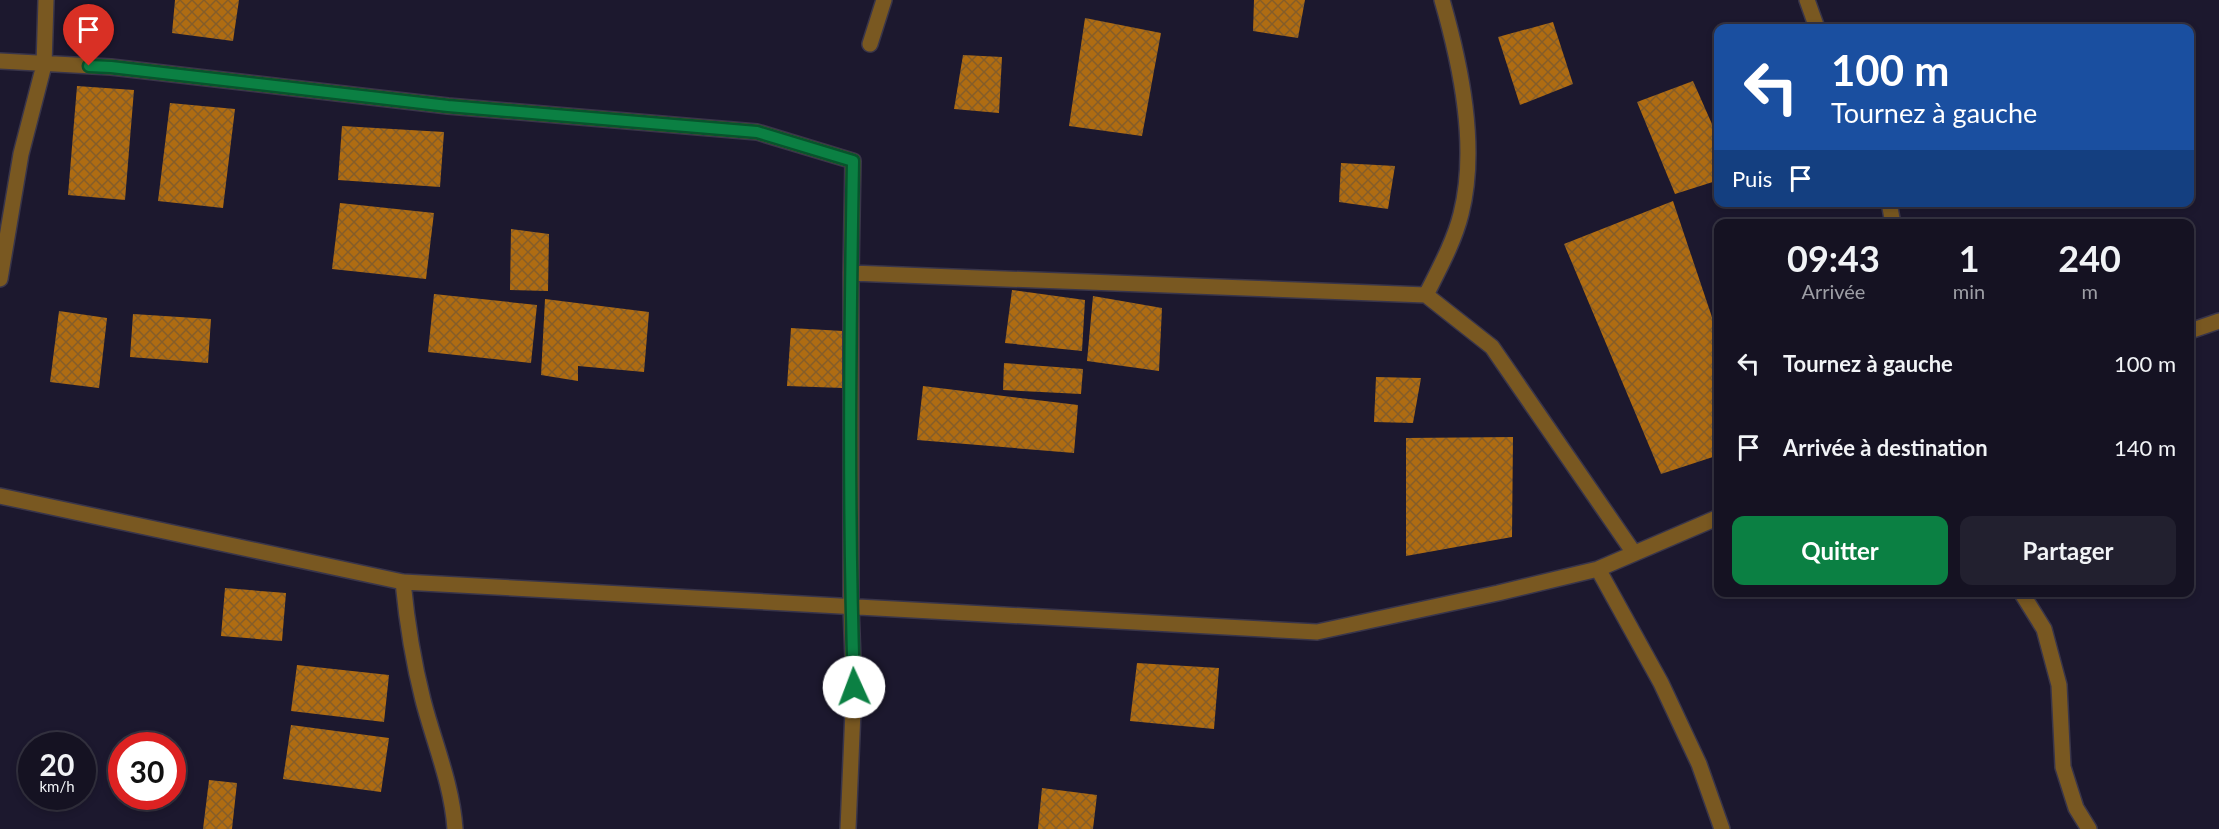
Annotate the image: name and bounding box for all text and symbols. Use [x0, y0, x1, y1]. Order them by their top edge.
pin [63, 4, 114, 66]
icon: arrive [72, 13, 105, 46]
text: 100 m [1831, 45, 1949, 95]
icon: left [1732, 48, 1810, 126]
text: Tournez à gauche [1831, 96, 2037, 129]
icon: arrive [1784, 162, 1817, 195]
text: Puis [1732, 165, 1772, 192]
text: 09:43 [1787, 236, 1880, 280]
text: 1 [1959, 236, 1980, 280]
text: 240 [2058, 236, 2121, 280]
text: Arrivée [1801, 279, 1865, 303]
text: min [1953, 279, 1985, 303]
text: m [2081, 279, 2098, 303]
icon: left [1732, 347, 1765, 380]
text: Tournez à gauche [1783, 350, 1953, 377]
text: 100 m [2114, 350, 2176, 377]
icon: arrive [1732, 431, 1765, 464]
text: Arrivée à destination [1783, 434, 1988, 461]
text: 140 m [2114, 434, 2176, 461]
button: Quitter [1732, 516, 1948, 585]
button: Partager [1960, 516, 2176, 585]
position arrow [822, 655, 886, 719]
speed limit sign: 30 [108, 732, 186, 810]
text: 20 [40, 746, 74, 782]
text: km/h [39, 777, 75, 795]

